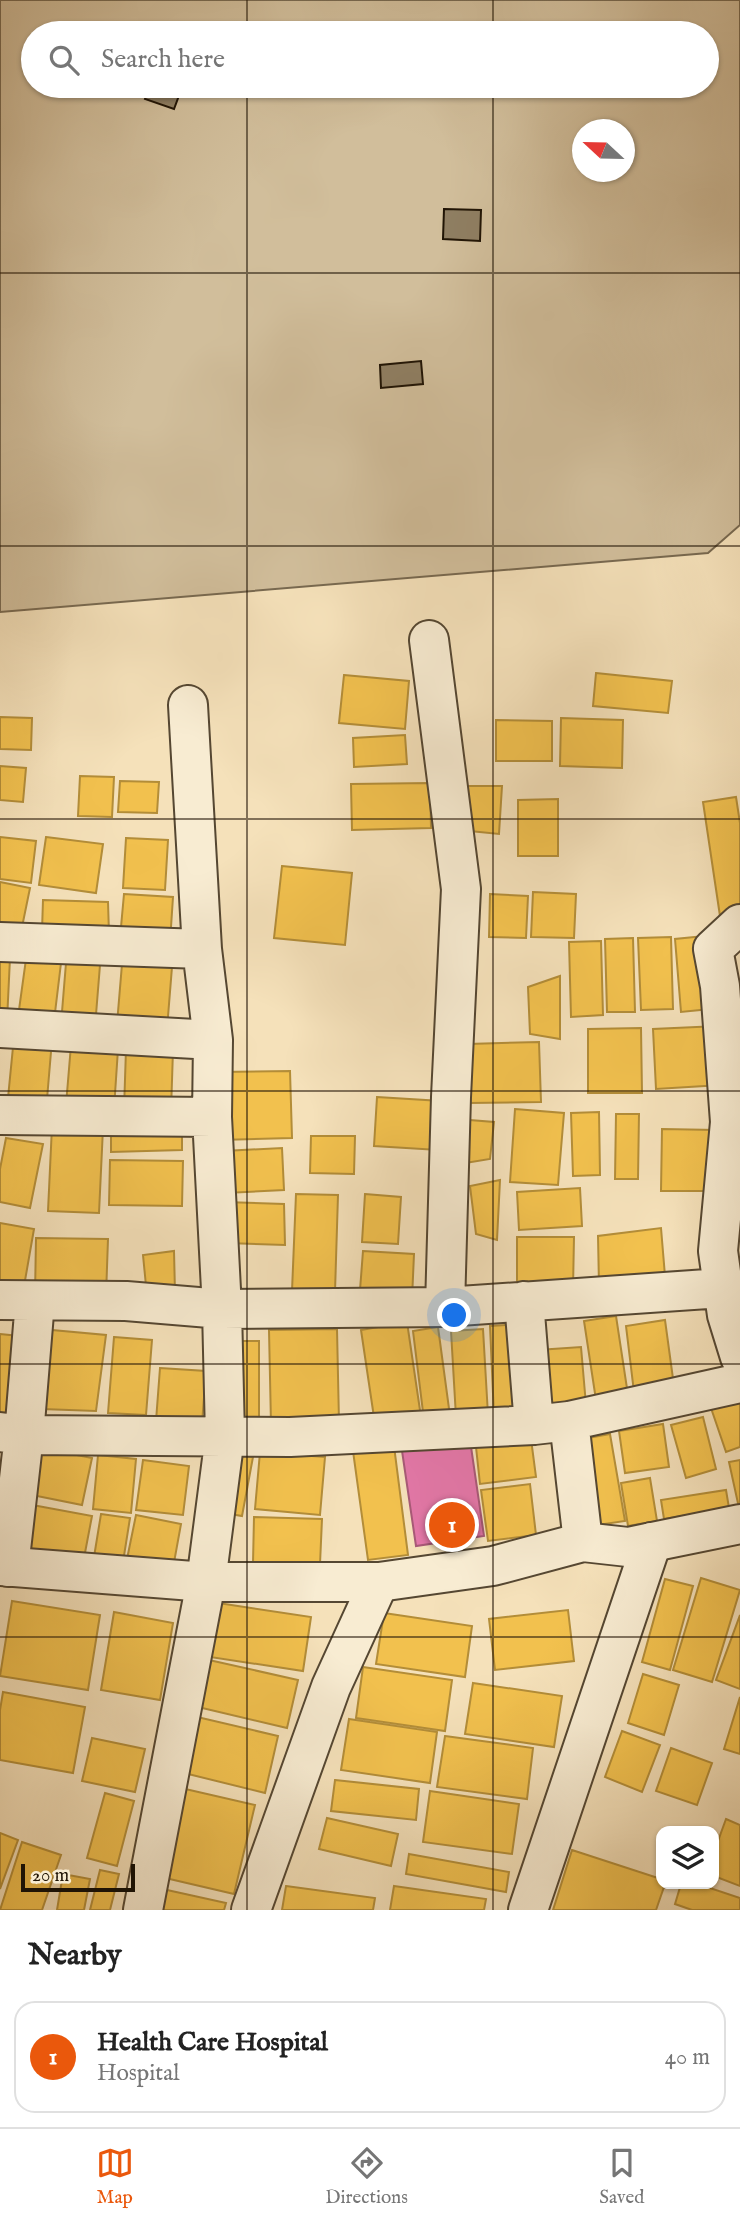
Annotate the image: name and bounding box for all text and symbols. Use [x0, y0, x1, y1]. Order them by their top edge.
search box [21, 21, 719, 98]
icon: search [45, 41, 83, 79]
text: Search here [101, 43, 225, 76]
north arrow [572, 119, 635, 182]
your location [437, 1298, 471, 1332]
pin: 1 [429, 1499, 475, 1551]
map controls [656, 1826, 719, 1889]
button: layers [656, 1826, 719, 1889]
scale bar [21, 1861, 135, 1893]
text: 20 m [32, 1864, 69, 1888]
text: Nearby [28, 1937, 121, 1975]
text: Health Care Hospital [97, 2026, 328, 2059]
text: 1 [49, 2043, 57, 2072]
text: 40 m [665, 2043, 710, 2072]
text: Hospital [97, 2059, 179, 2088]
tab: Map [96, 2144, 134, 2210]
tab: Directions [325, 2144, 408, 2210]
tab: Saved [599, 2144, 644, 2210]

